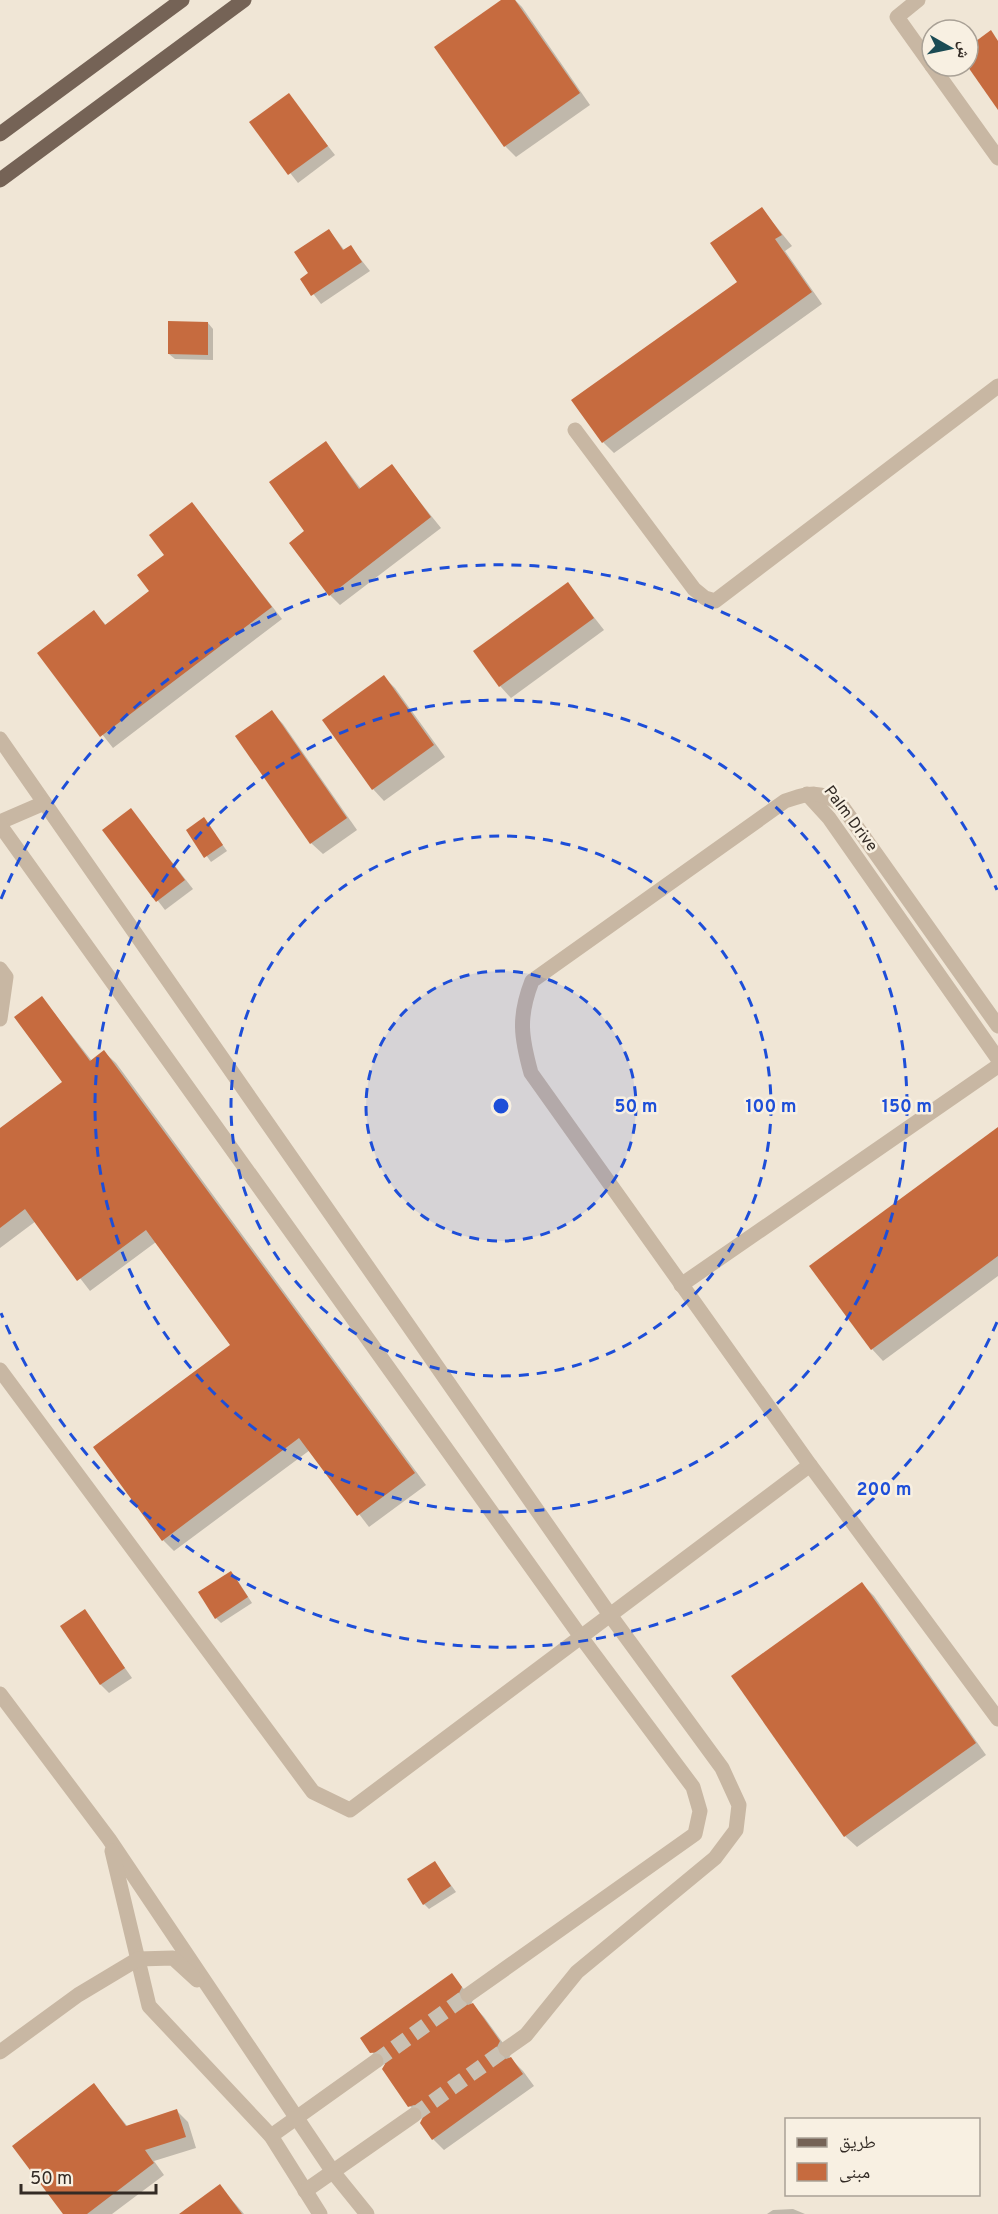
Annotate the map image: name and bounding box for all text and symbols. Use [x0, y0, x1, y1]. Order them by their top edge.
north arrow [920, 18, 980, 78]
text: ش [952, 40, 974, 60]
street label: Palm Drive [819, 782, 881, 856]
centre of rings [491, 1096, 511, 1116]
text: 50 m [614, 1096, 658, 1119]
text: 100 m [745, 1096, 797, 1119]
text: 150 m [882, 1096, 932, 1119]
text: 200 m [856, 1479, 912, 1502]
legend [785, 2118, 980, 2196]
text: طريق [839, 2132, 876, 2155]
scale bar [21, 2157, 156, 2195]
text: مبنى [839, 2162, 870, 2185]
text: 50 m [30, 2168, 72, 2191]

